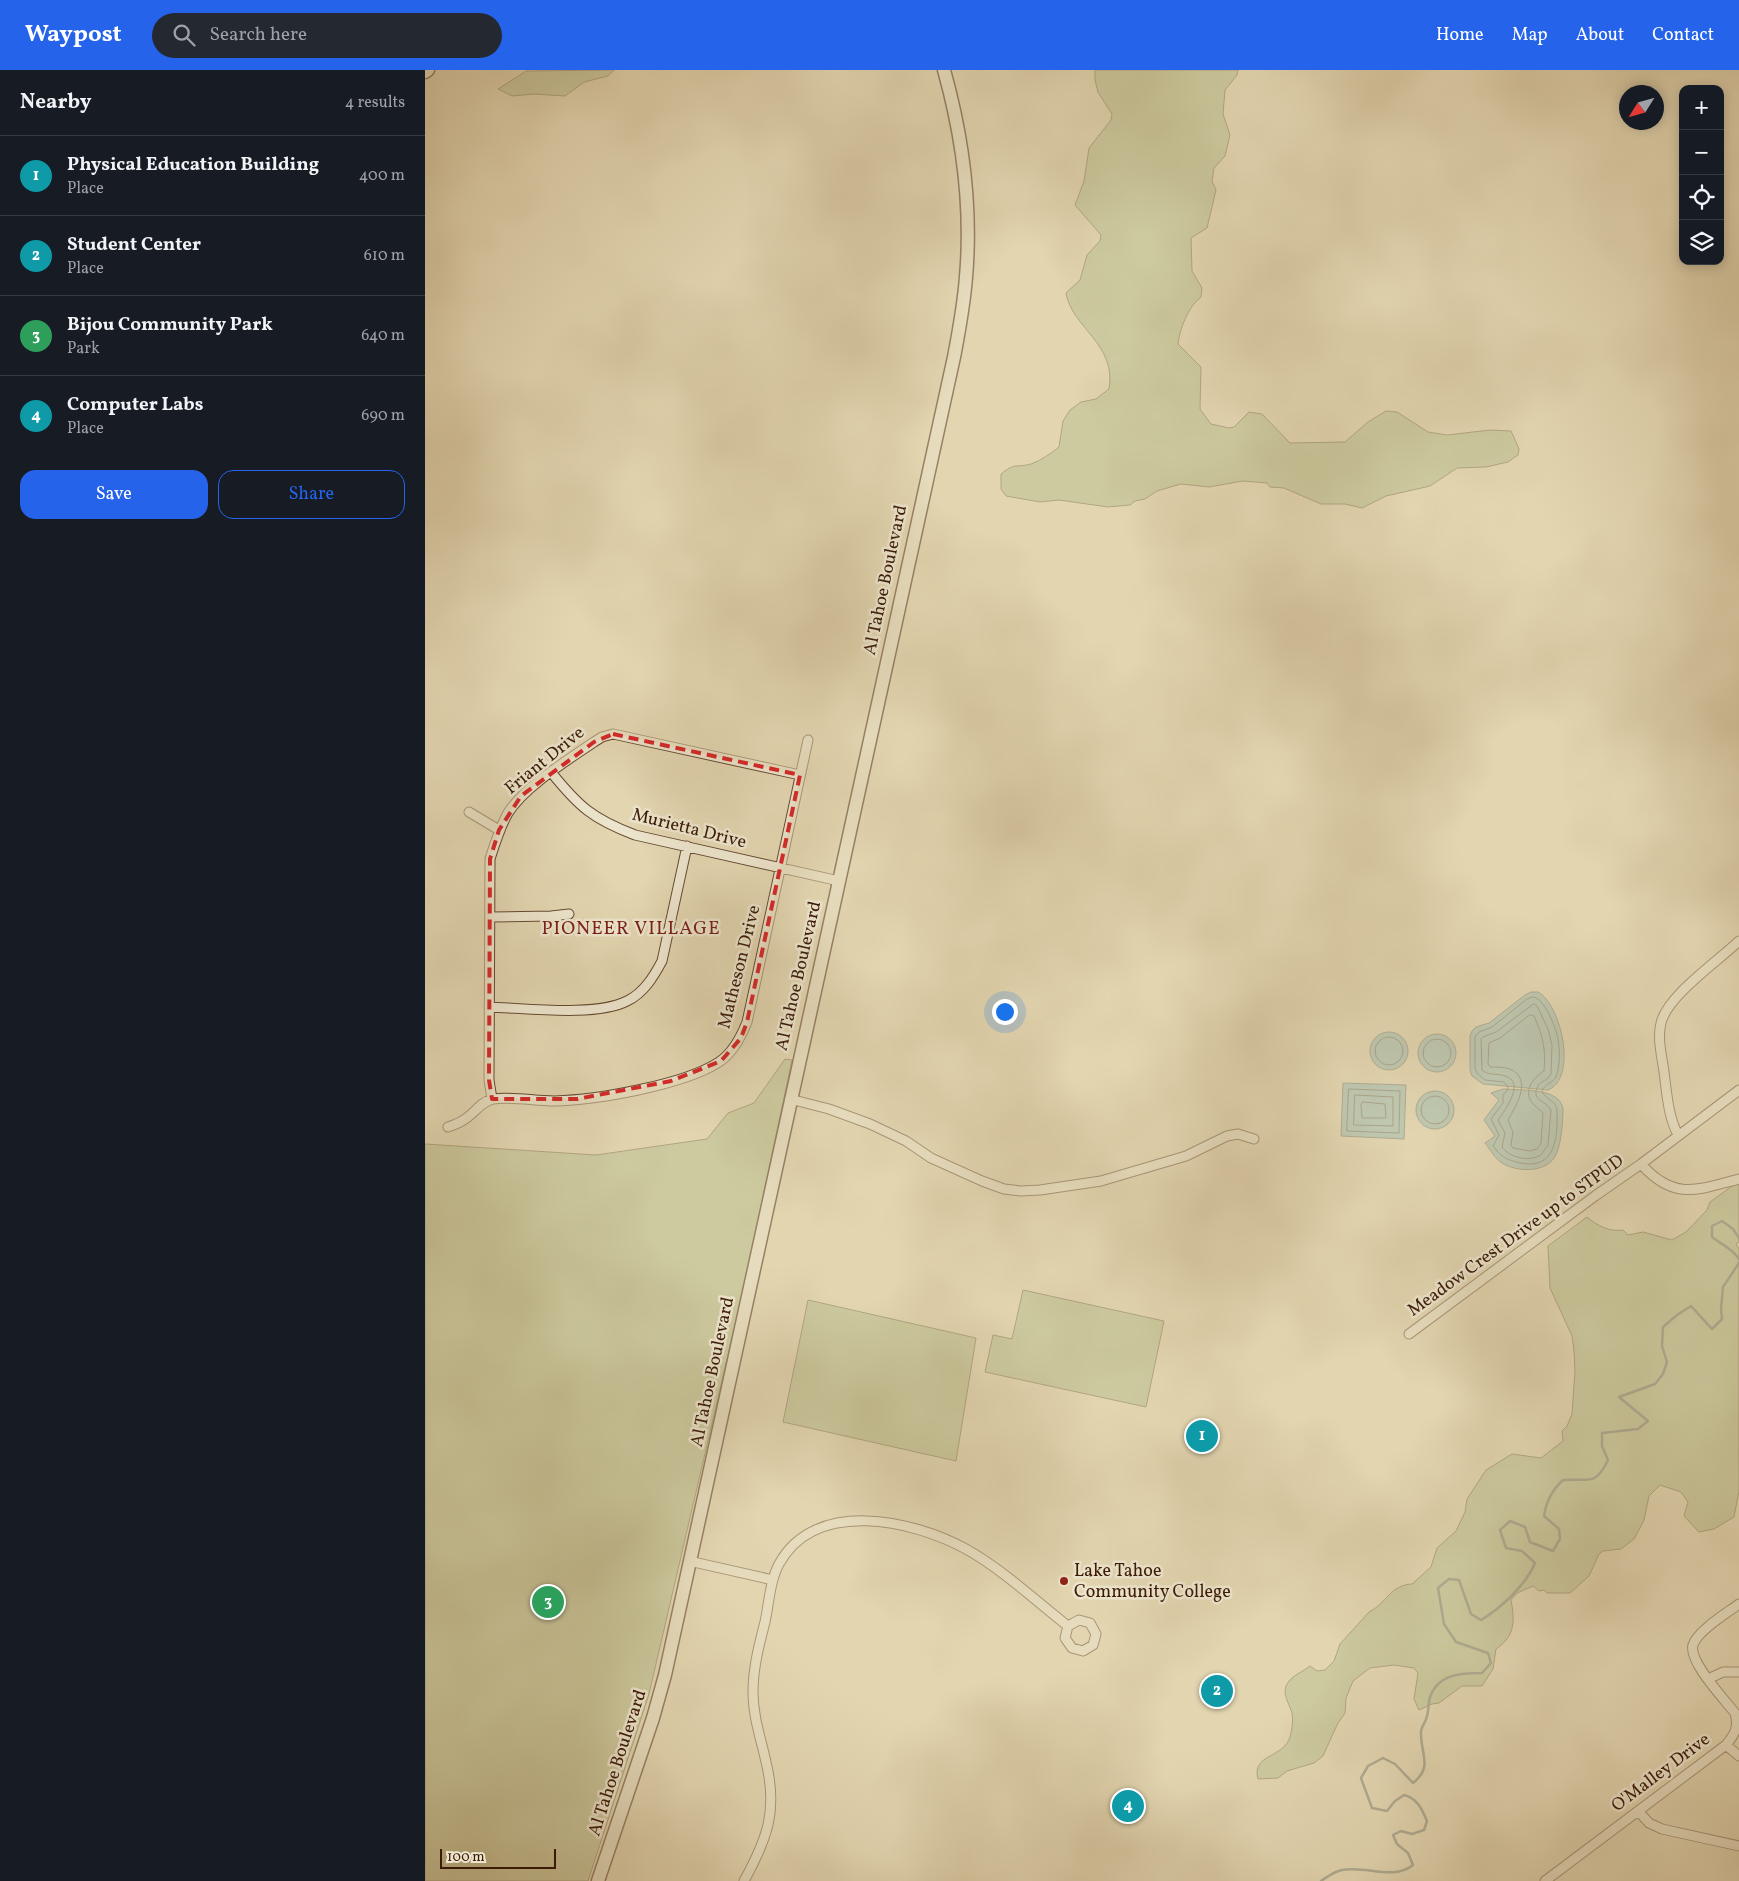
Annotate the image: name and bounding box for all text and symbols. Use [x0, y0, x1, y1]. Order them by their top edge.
search box [152, 13, 502, 58]
text: Waypost [25, 18, 122, 52]
icon: search [170, 21, 198, 49]
text: Search here [210, 22, 307, 48]
text: Home [1436, 23, 1484, 48]
text: Map [1512, 23, 1548, 48]
text: About [1576, 23, 1624, 48]
text: Contact [1652, 23, 1714, 48]
north arrow [1619, 85, 1664, 130]
map controls [1679, 85, 1724, 265]
button: + [1679, 85, 1724, 130]
text: Nearby [20, 88, 91, 117]
text: 4 results [345, 92, 405, 114]
button: − [1679, 130, 1724, 175]
text: Physical Education Building [67, 152, 319, 178]
text: 1 [33, 165, 39, 187]
text: 400 m [359, 165, 405, 187]
button: locate [1679, 175, 1724, 220]
text: Place [67, 178, 104, 200]
button: layers [1679, 220, 1724, 265]
text: Student Center [67, 232, 201, 258]
text: 2 [32, 245, 40, 267]
text: 610 m [364, 245, 405, 267]
text: Place [67, 258, 104, 280]
text: Bijou Community Park [67, 312, 273, 338]
text: 3 [32, 325, 40, 347]
text: 640 m [361, 325, 405, 347]
text: Park [67, 338, 100, 360]
text: Computer Labs [67, 392, 204, 418]
text: 4 [31, 405, 41, 427]
text: 690 m [361, 405, 405, 427]
text: Place [67, 418, 104, 440]
button: Save [20, 470, 208, 519]
button: Share [218, 470, 405, 519]
street label: Al Tahoe Boulevard [858, 503, 914, 657]
street label: Friant Drive [500, 721, 590, 801]
street label: Murietta Drive [629, 803, 749, 855]
street label: Al Tahoe Boulevard [770, 899, 828, 1053]
street label: Matheson Drive [713, 903, 767, 1031]
district label: PIONEER VILLAGE [541, 916, 721, 942]
your location [992, 999, 1018, 1025]
street label: Meadow Crest Drive up to STPUD [1403, 1149, 1629, 1323]
street label: Al Tahoe Boulevard [685, 1295, 741, 1449]
pin: 1 [1186, 1417, 1218, 1455]
place label: Lake Tahoe Community College [1074, 1559, 1231, 1605]
marker: Lake Tahoe Community College [1058, 1575, 1070, 1587]
pin: 3 [532, 1583, 564, 1621]
pin: 2 [1201, 1672, 1233, 1710]
street label: Al Tahoe Boulevard [583, 1686, 653, 1840]
street label: O'Malley Drive [1606, 1728, 1716, 1818]
pin: 4 [1112, 1787, 1144, 1825]
scale bar [440, 1846, 556, 1869]
text: 100 m [447, 1848, 485, 1867]

